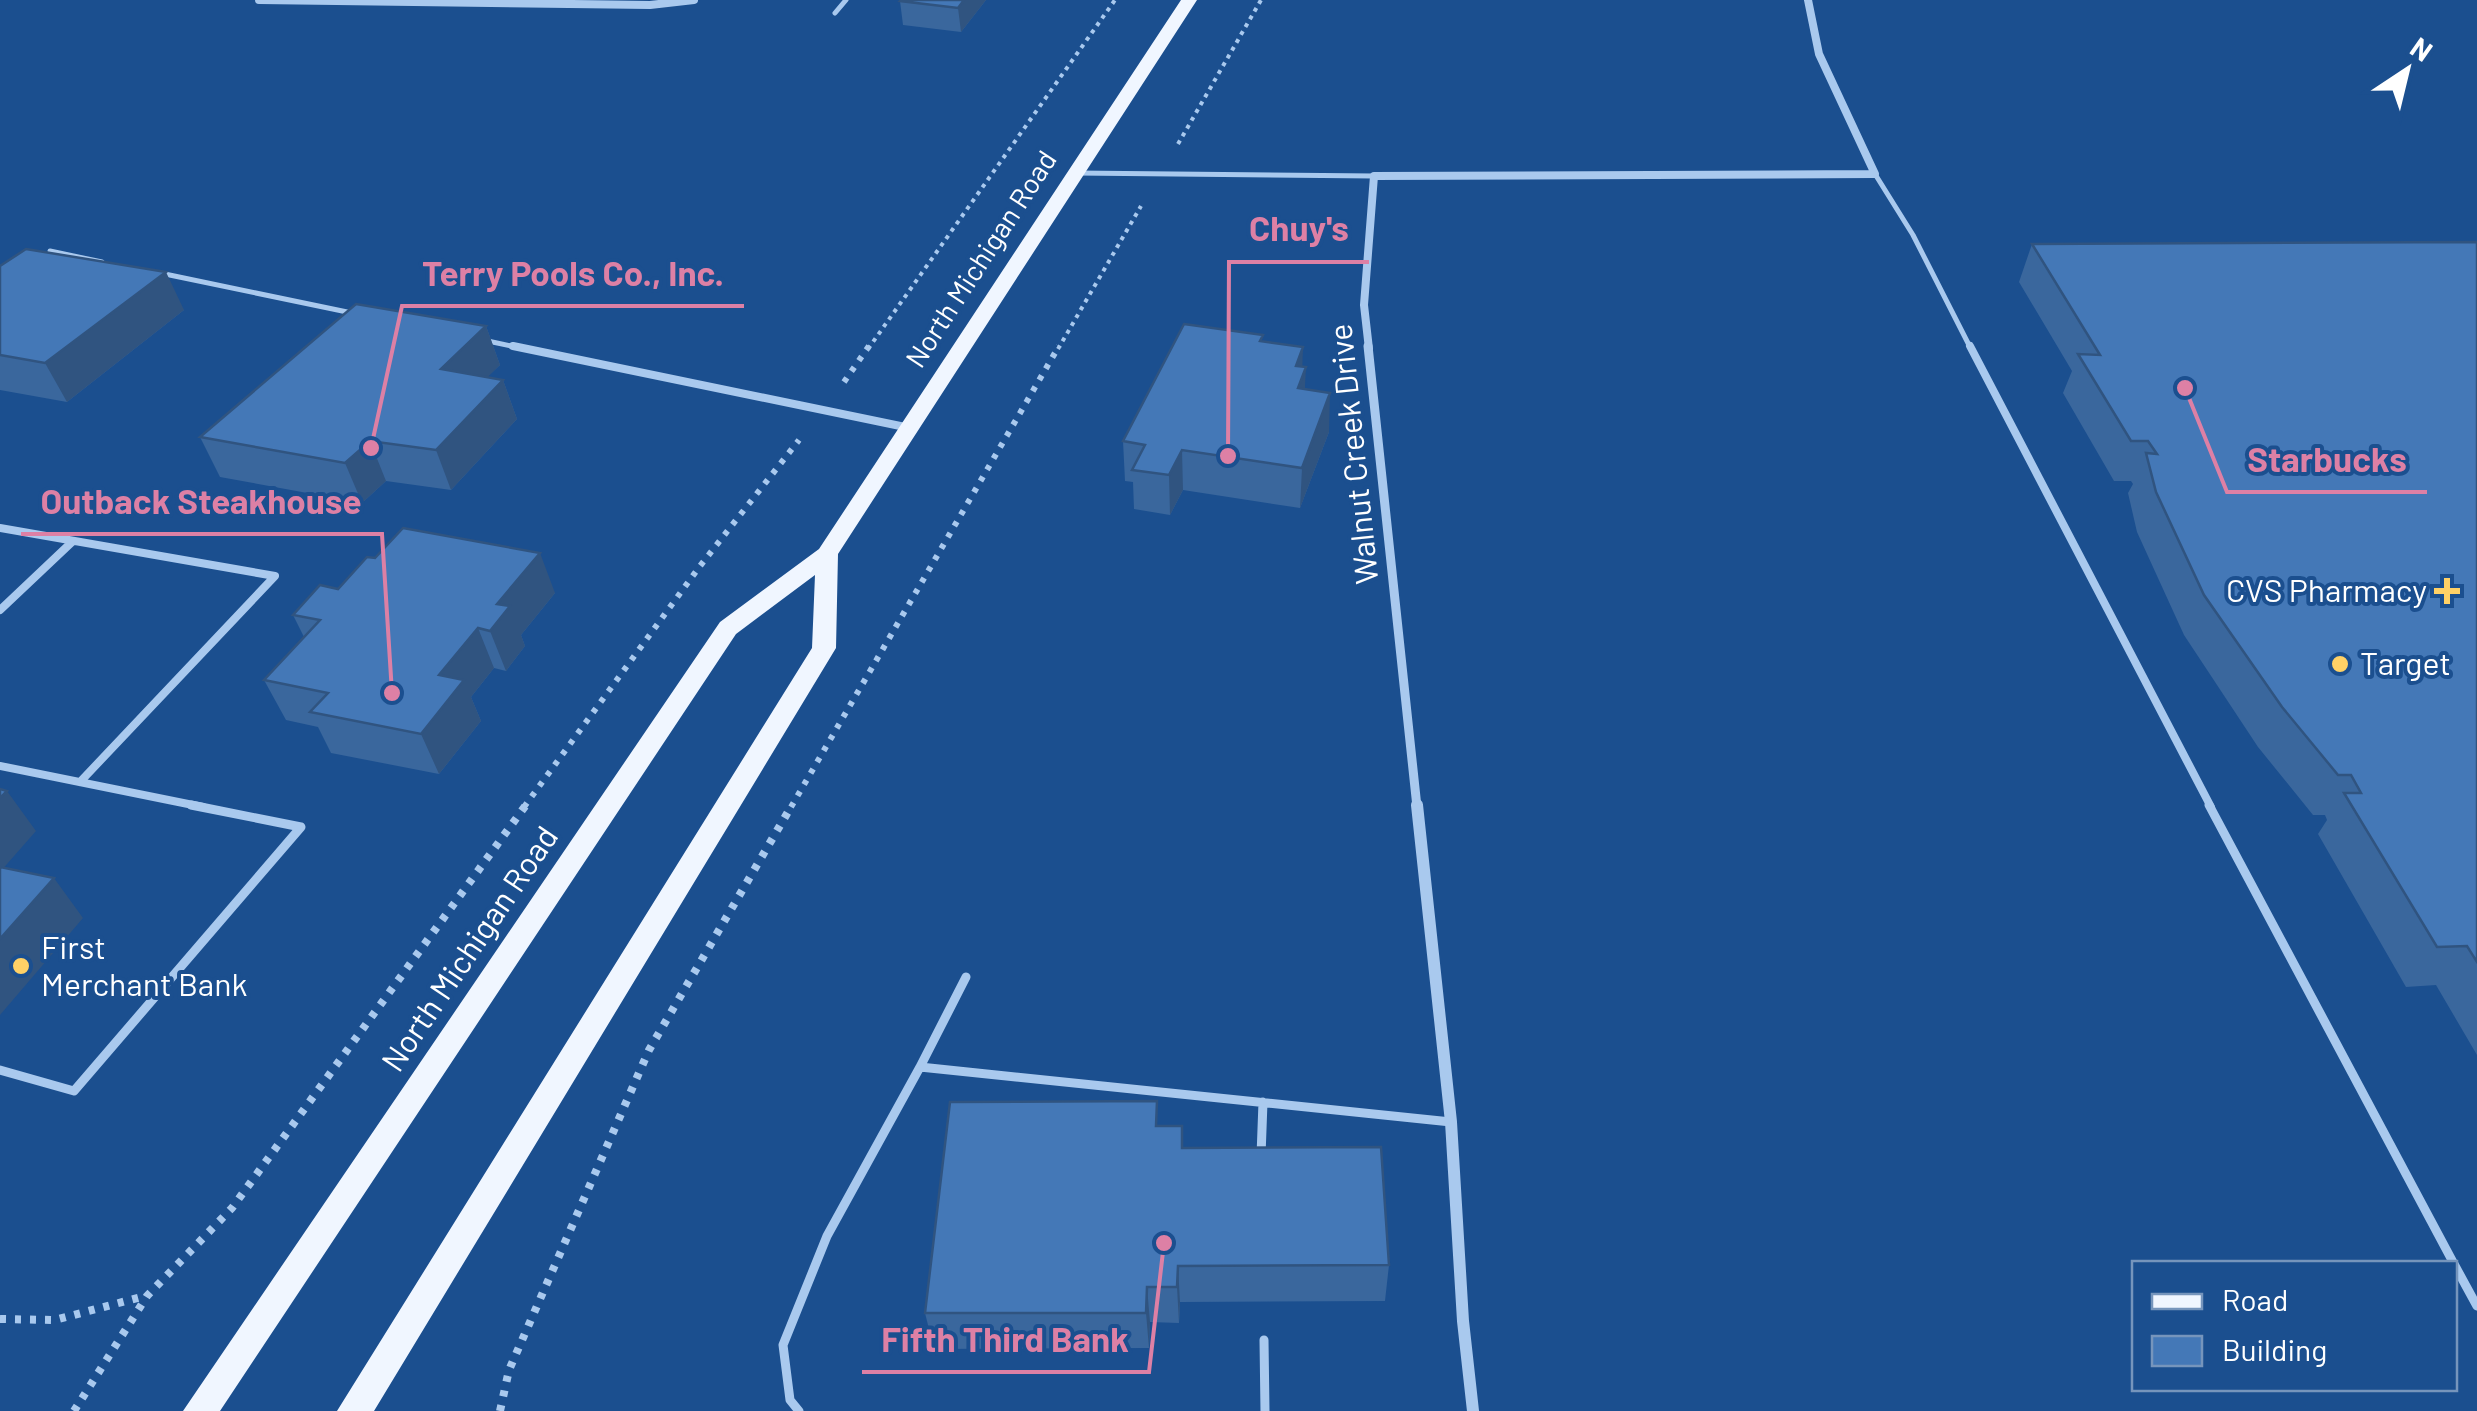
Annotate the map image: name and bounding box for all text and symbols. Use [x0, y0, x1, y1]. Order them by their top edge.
north arrow [2357, 20, 2457, 120]
text: N [2405, 29, 2439, 68]
street label: North Michigan Road [897, 144, 1063, 373]
callout: Chuy's [1229, 197, 1369, 262]
text: Chuy's [1249, 206, 1349, 248]
callout: Terry Pools Co., Inc. [402, 241, 744, 306]
text: Terry Pools Co., Inc. [422, 251, 724, 293]
street label: Walnut Creek Drive [1319, 322, 1385, 586]
callout: Starbucks [2227, 427, 2427, 492]
text: Starbucks [2247, 437, 2407, 479]
callout: Outback Steakhouse [21, 469, 382, 534]
text: Outback Steakhouse [40, 479, 362, 521]
place label: CVS Pharmacy [2226, 570, 2427, 608]
marker: CVS Pharmacy [2436, 580, 2458, 602]
place label: Target [2360, 643, 2451, 681]
marker: Target [2329, 653, 2351, 675]
street label: North Michigan Road [372, 818, 564, 1078]
place label: First Merchant Bank [41, 927, 247, 1002]
marker: First Merchant Bank [10, 955, 32, 977]
legend [2132, 1261, 2457, 1391]
text: Road [2222, 1281, 2288, 1317]
callout: Fifth Third Bank [862, 1307, 1149, 1372]
text: Fifth Third Bank [881, 1317, 1129, 1359]
text: Building [2222, 1331, 2327, 1367]

